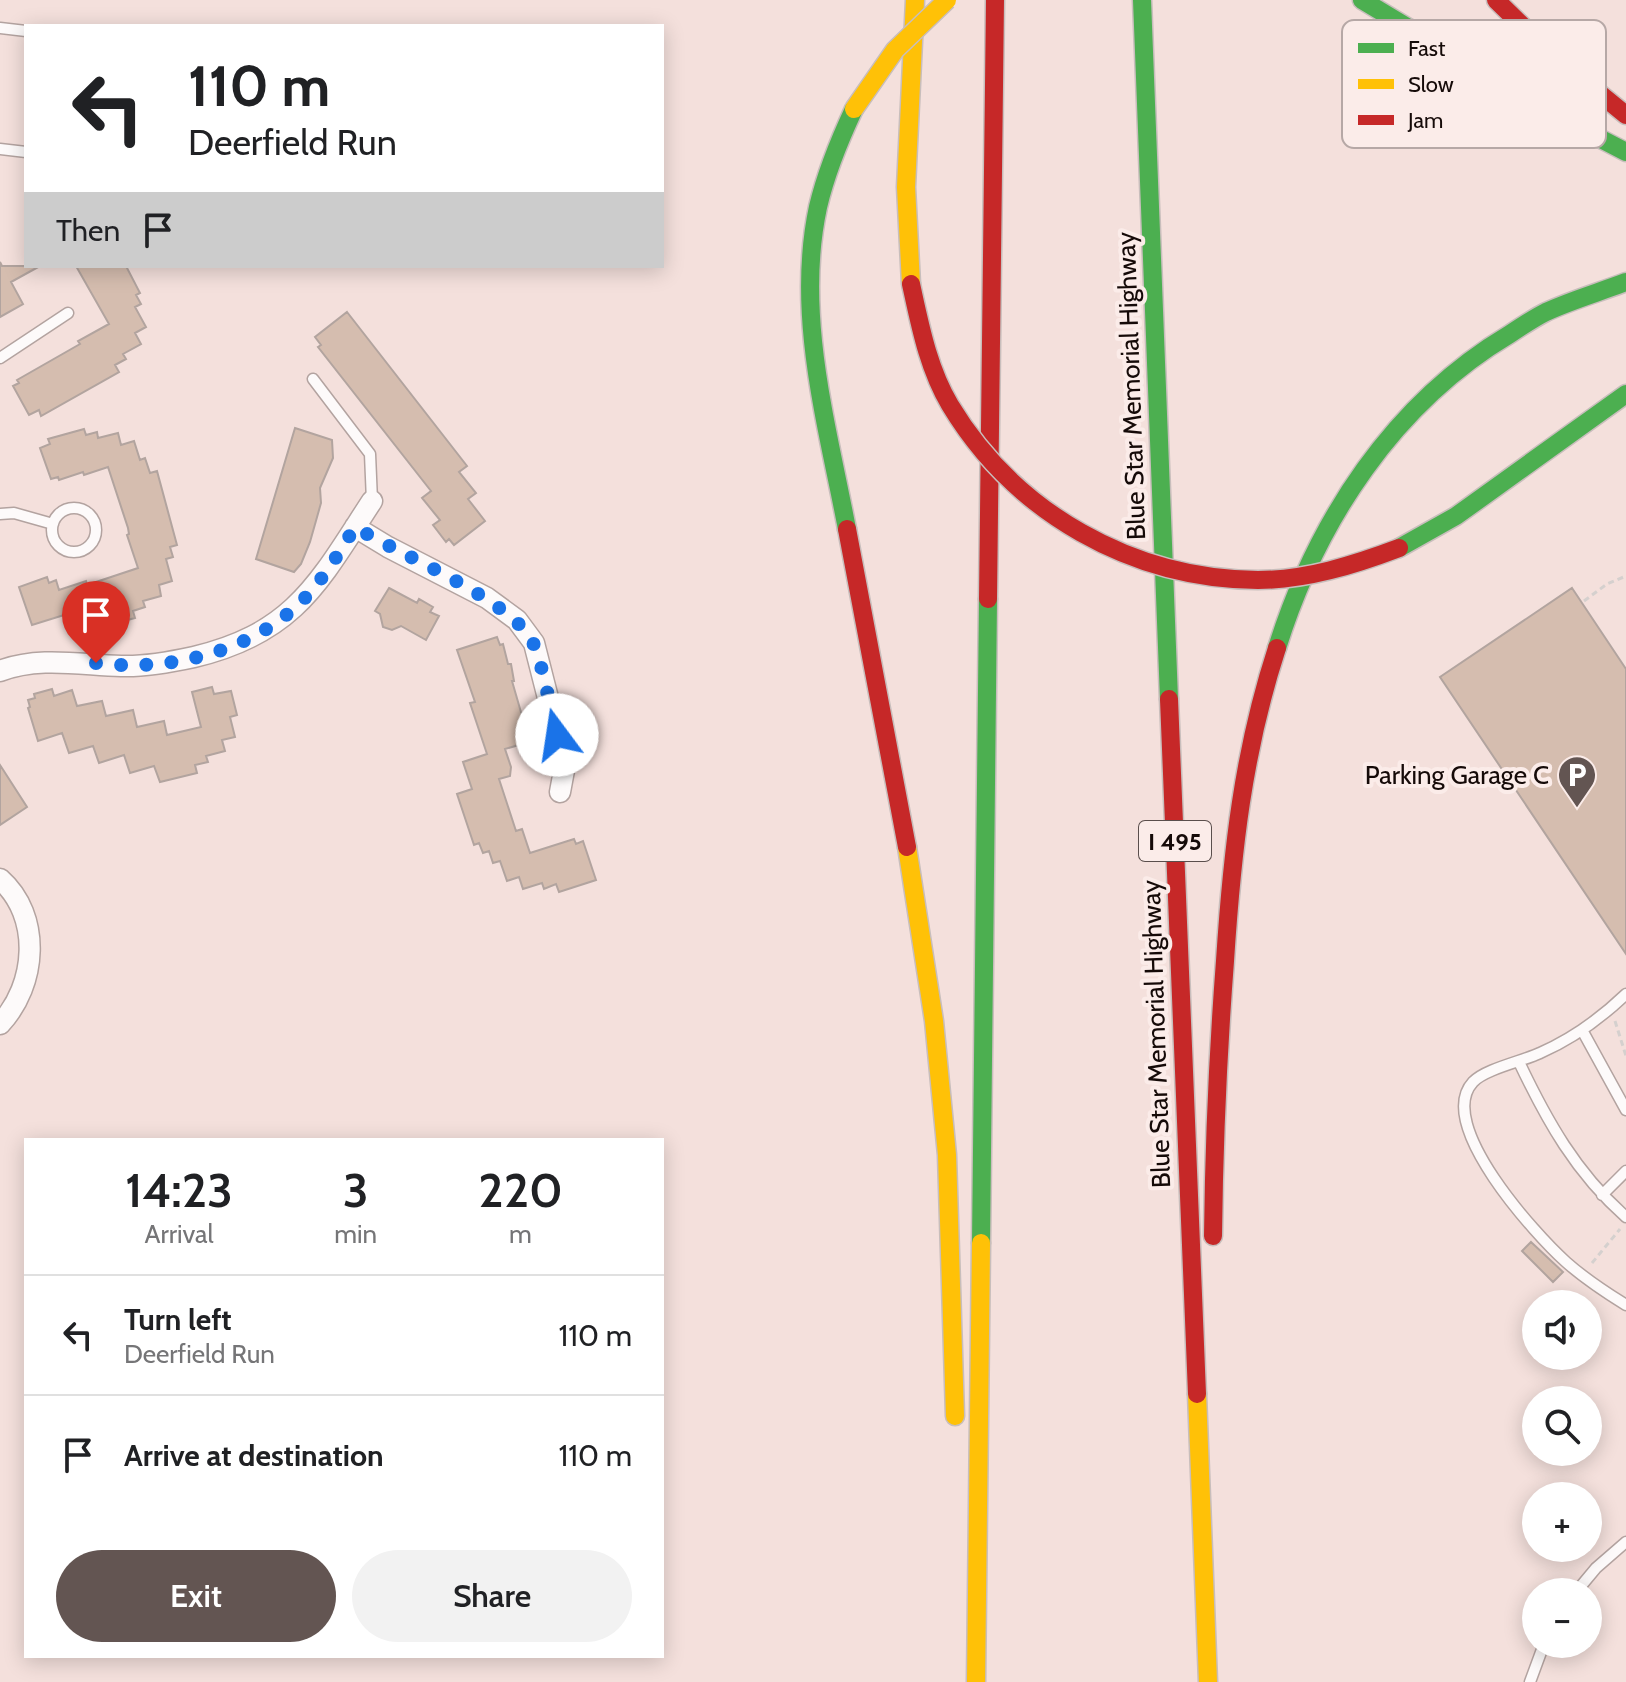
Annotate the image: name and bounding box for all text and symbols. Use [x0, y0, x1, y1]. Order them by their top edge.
legend [1342, 20, 1606, 148]
text: Fast [1408, 35, 1446, 62]
text: 110 m [188, 52, 330, 120]
icon: left [56, 56, 160, 160]
text: Slow [1408, 71, 1454, 98]
text: Jam [1407, 107, 1443, 134]
text: Deerfield Run [188, 120, 397, 164]
icon: arrive [136, 208, 180, 252]
text: Then [56, 212, 120, 249]
street label: Blue Star Memorial Highway [1110, 231, 1152, 541]
pin [62, 581, 130, 663]
icon: arrive [74, 593, 118, 637]
position arrow [515, 693, 599, 777]
parking icon: Parking Garage C [1556, 754, 1598, 809]
place label: Parking Garage C [1365, 759, 1549, 791]
road number: I 495 [1139, 821, 1211, 861]
street label: Blue Star Memorial Highway [1135, 879, 1177, 1189]
text: 14:23 [125, 1161, 233, 1219]
text: 3 [343, 1161, 369, 1219]
text: 220 [478, 1161, 563, 1219]
text: Arrival [144, 1218, 214, 1250]
text: min [334, 1218, 377, 1250]
text: m [509, 1218, 532, 1250]
map controls [1522, 1290, 1602, 1658]
button: sound [1522, 1290, 1602, 1370]
text: Turn left [124, 1301, 232, 1338]
icon: left [56, 1313, 100, 1357]
text: 110 m [558, 1317, 632, 1354]
text: Deerfield Run [124, 1338, 275, 1370]
button: search [1522, 1386, 1602, 1466]
icon: arrive [56, 1433, 100, 1477]
text: Arrive at destination [124, 1437, 384, 1474]
text: 110 m [558, 1437, 632, 1474]
button: + [1522, 1482, 1602, 1562]
button: Exit [56, 1550, 336, 1642]
button: Share [352, 1550, 632, 1642]
button: − [1522, 1578, 1602, 1658]

